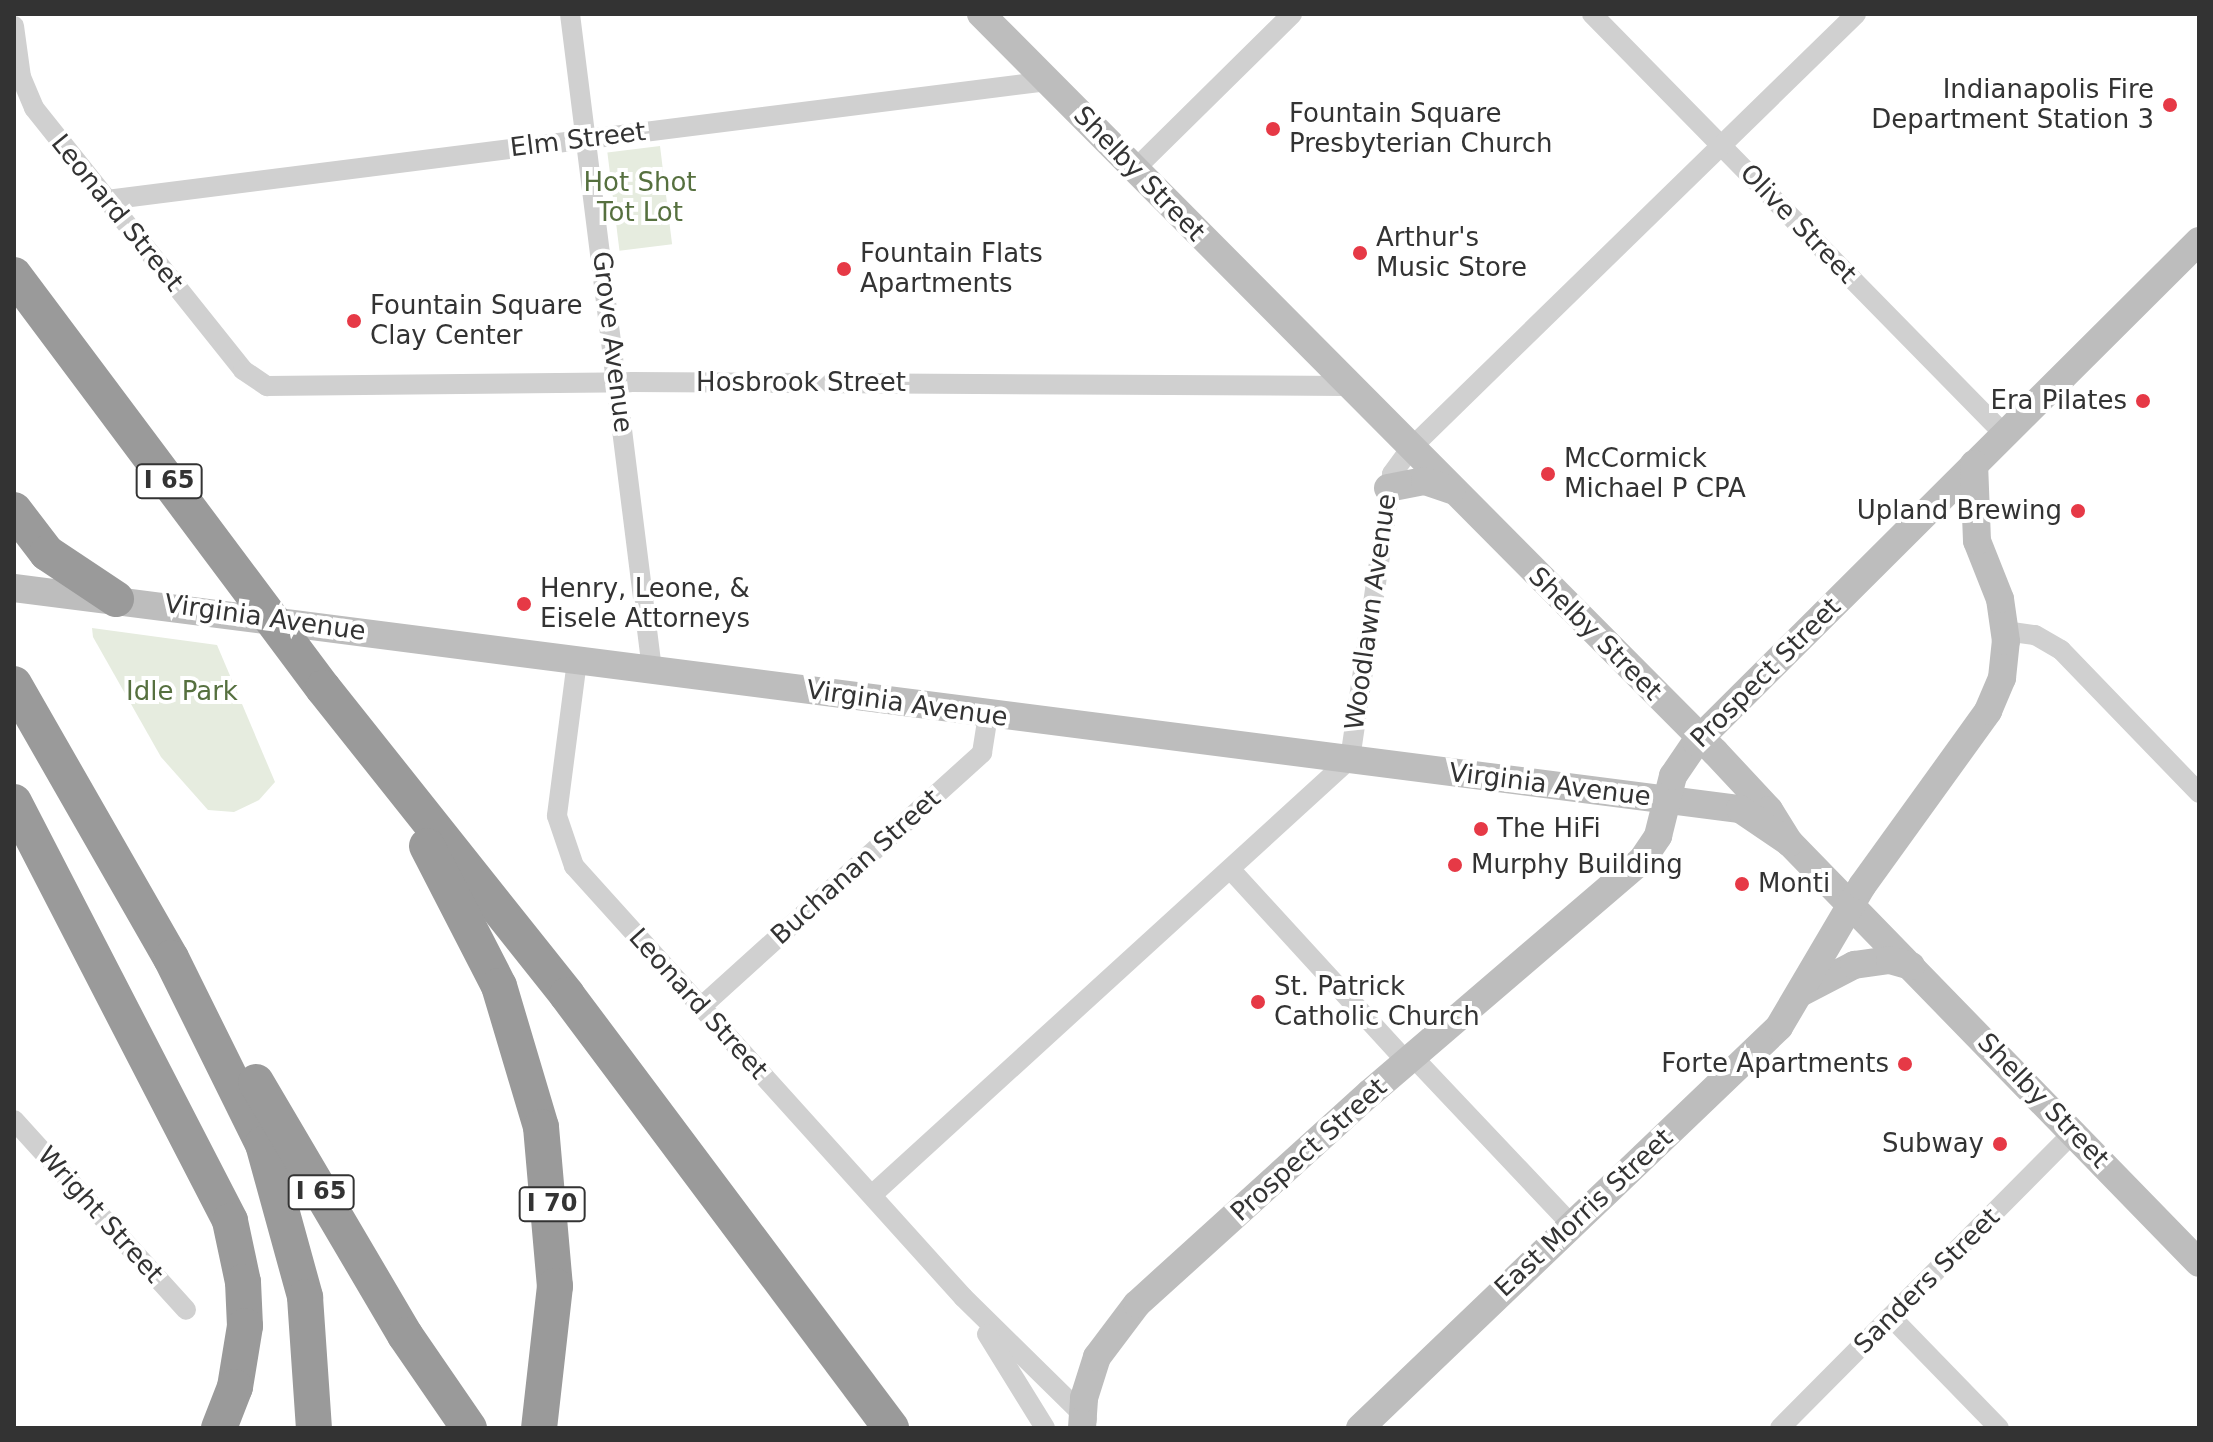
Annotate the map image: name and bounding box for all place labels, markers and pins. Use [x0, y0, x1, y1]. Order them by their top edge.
place label: Indianapolis Fire Department Station 3 [1871, 74, 2154, 136]
marker: Indianapolis Fire Department Station 3 [2161, 96, 2179, 114]
place label: Fountain Square Presbyterian Church [1289, 98, 1553, 160]
marker: Fountain Square Presbyterian Church [1264, 120, 1282, 138]
place label: Arthur's Music Store [1376, 222, 1527, 284]
place label: Fountain Flats Apartments [860, 238, 1043, 300]
marker: Arthur's Music Store [1351, 244, 1369, 262]
marker: Fountain Flats Apartments [835, 260, 853, 278]
place label: Fountain Square Clay Center [370, 290, 583, 352]
marker: Fountain Square Clay Center [345, 312, 363, 330]
place label: Era Pilates [1990, 385, 2127, 417]
marker: Era Pilates [2134, 392, 2152, 410]
place label: McCormick Michael P CPA [1564, 443, 1746, 504]
marker: McCormick Michael P CPA [1539, 465, 1557, 483]
place label: Upland Brewing [1857, 495, 2062, 527]
marker: Upland Brewing [2069, 502, 2087, 520]
place label: Henry, Leone, & Eisele Attorneys [540, 573, 750, 634]
marker: Henry, Leone, & Eisele Attorneys [515, 595, 533, 613]
place label: The HiFi [1497, 813, 1601, 845]
marker: The HiFi [1472, 820, 1490, 838]
place label: Murphy Building [1471, 849, 1683, 881]
marker: Murphy Building [1446, 856, 1464, 874]
place label: Monti [1758, 868, 1830, 900]
marker: Monti [1733, 875, 1751, 893]
place label: St. Patrick Catholic Church [1274, 971, 1480, 1032]
marker: St. Patrick Catholic Church [1249, 993, 1267, 1011]
place label: Forte Apartments [1661, 1048, 1889, 1080]
marker: Forte Apartments [1896, 1055, 1914, 1073]
place label: Subway [1882, 1128, 1984, 1160]
marker: Subway [1991, 1135, 2009, 1153]

